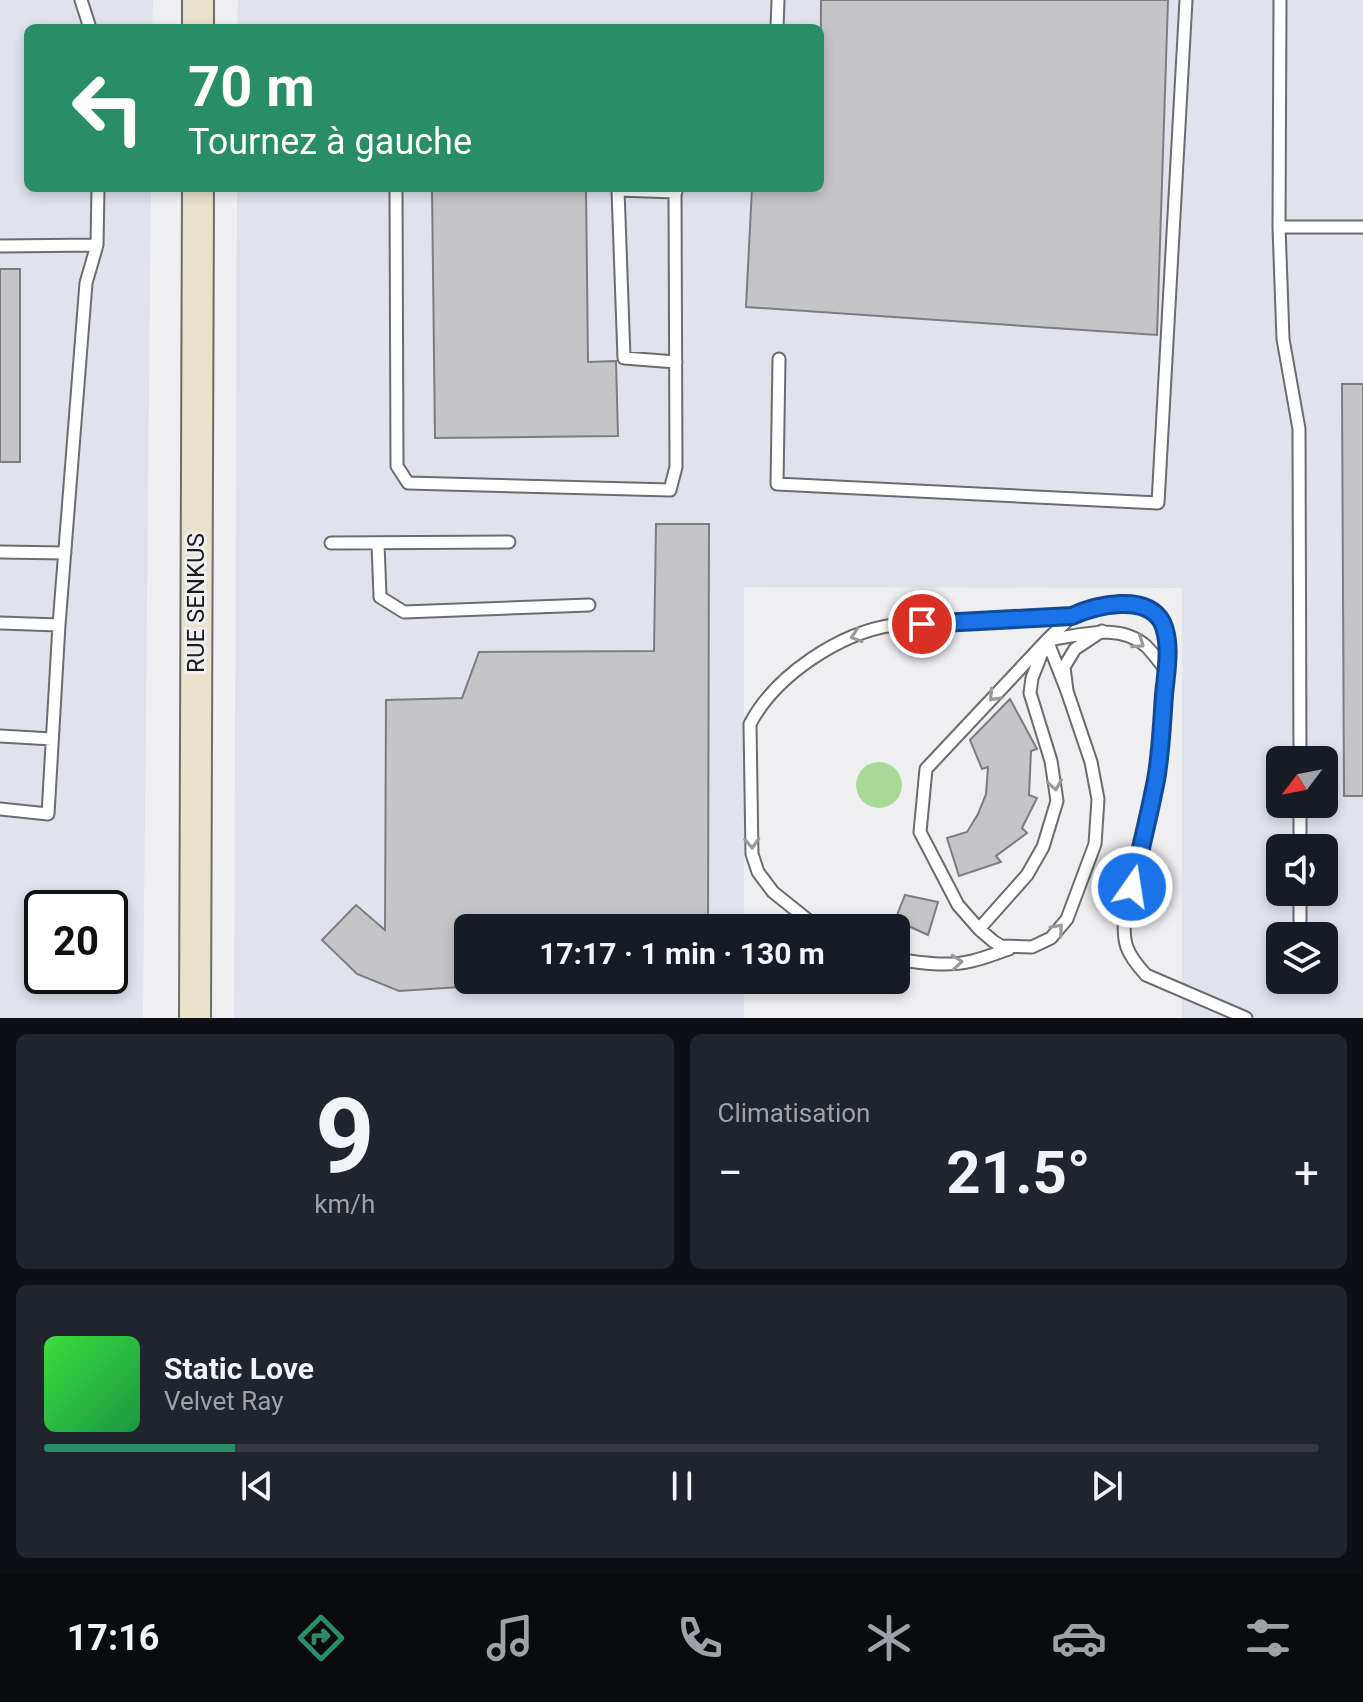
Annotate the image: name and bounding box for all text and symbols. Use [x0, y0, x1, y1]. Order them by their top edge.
text: 70 m [188, 54, 315, 120]
icon: left [56, 56, 160, 160]
text: Tournez à gauche [188, 121, 472, 163]
street label: RUE SENKUS [182, 533, 210, 673]
pin [888, 590, 956, 658]
icon: arrive [900, 602, 944, 646]
one-way arrow [850, 627, 864, 643]
one-way arrow [1130, 634, 1144, 649]
one-way arrow [989, 687, 1003, 702]
north arrow [1266, 746, 1338, 818]
map controls [1266, 746, 1338, 994]
one-way arrow [1045, 778, 1062, 792]
button: sound [1266, 834, 1338, 906]
one-way arrow [743, 837, 760, 850]
position arrow [1090, 845, 1174, 929]
speed limit sign: 20 [24, 890, 128, 994]
button: layers [1266, 922, 1338, 994]
one-way arrow [1048, 923, 1063, 938]
text: 17:17 · 1 min · 130 m [539, 936, 825, 971]
one-way arrow [951, 954, 964, 971]
text: 9 [315, 1076, 375, 1197]
text: Climatisation [718, 1098, 870, 1128]
text: 21.5° [946, 1137, 1090, 1208]
text: − [718, 1147, 743, 1199]
text: + [1294, 1147, 1319, 1199]
text: km/h [314, 1189, 375, 1219]
text: Static Love [164, 1351, 314, 1386]
text: Velvet Ray [164, 1386, 284, 1416]
icon: previous [235, 1464, 279, 1508]
icon: pause [660, 1464, 704, 1508]
icon: next [1085, 1464, 1129, 1508]
icon: directions [293, 1610, 349, 1666]
icon: music [482, 1610, 538, 1666]
icon: phone [672, 1610, 728, 1666]
icon: climate [861, 1610, 917, 1666]
icon: car [1051, 1610, 1107, 1666]
icon: filters [1240, 1610, 1296, 1666]
text: 17:16 [67, 1617, 159, 1659]

